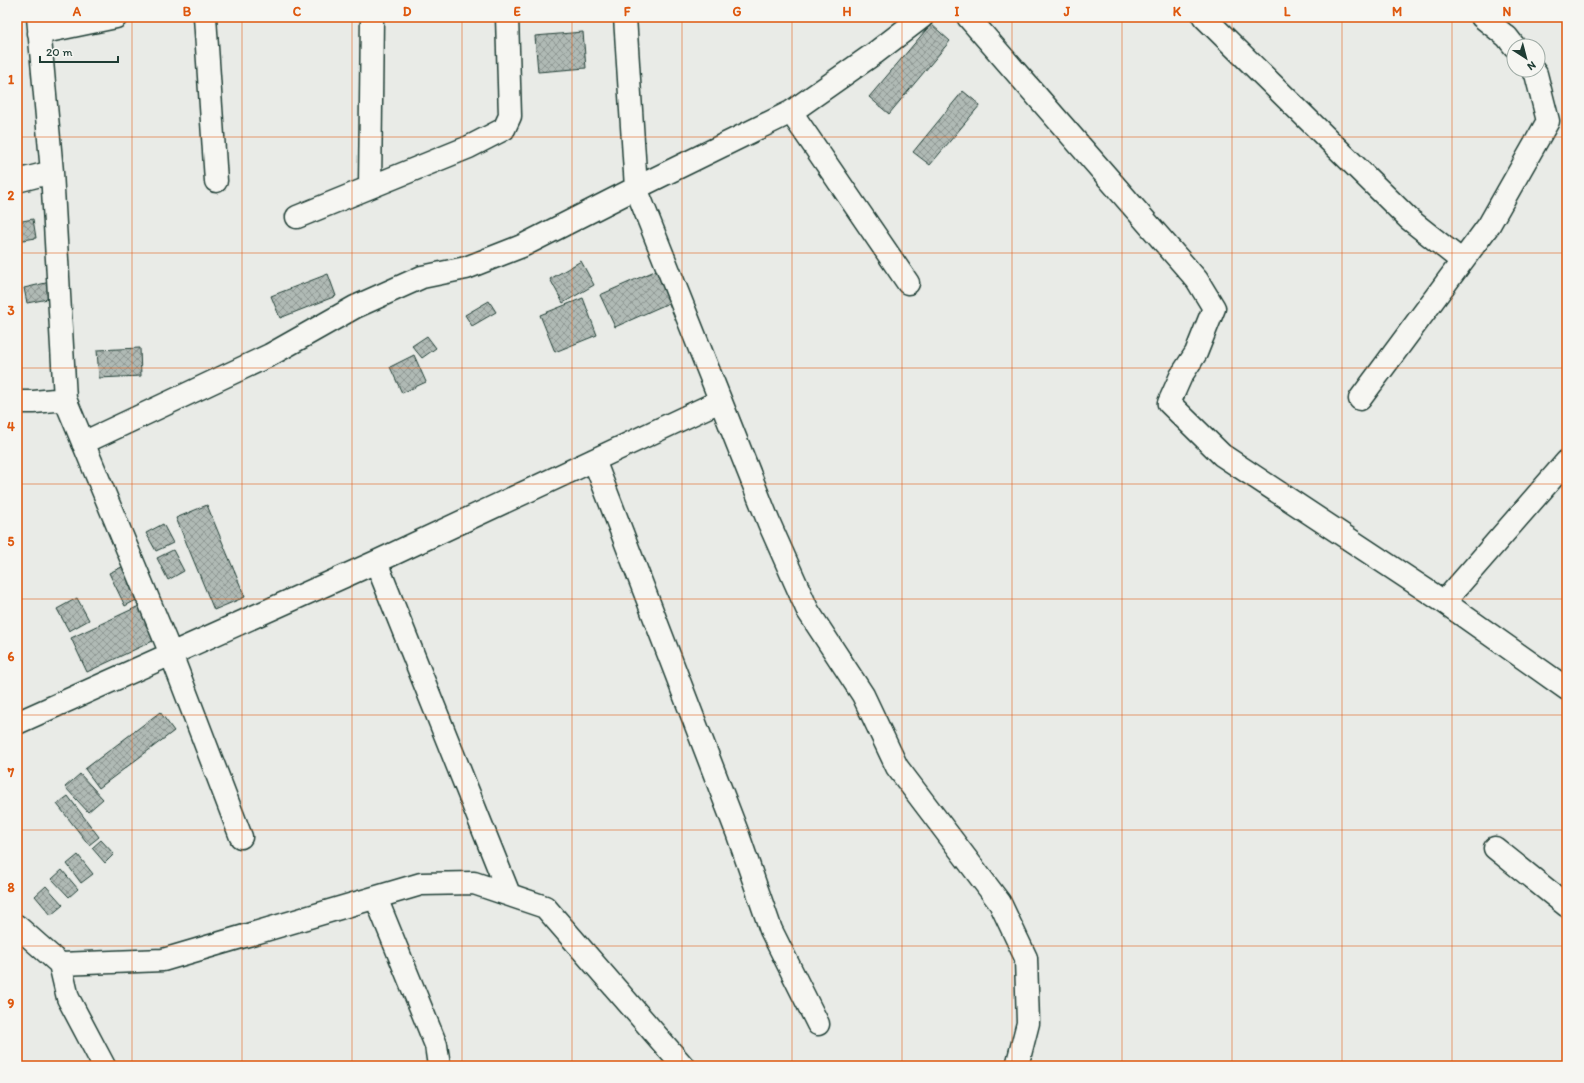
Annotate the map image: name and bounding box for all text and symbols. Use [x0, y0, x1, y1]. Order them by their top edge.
text: A [72, 4, 82, 19]
text: B [183, 4, 192, 19]
text: C [293, 4, 302, 19]
text: D [403, 4, 412, 19]
text: E [513, 4, 521, 19]
text: F [624, 4, 631, 19]
text: G [733, 4, 742, 19]
text: H [843, 4, 852, 19]
text: I [955, 4, 960, 19]
text: J [1063, 4, 1071, 19]
text: K [1173, 4, 1182, 19]
text: L [1284, 4, 1291, 19]
text: M [1392, 4, 1402, 19]
text: N [1503, 4, 1512, 19]
scale bar [40, 38, 118, 64]
north arrow [1506, 38, 1546, 78]
text: 20 m [46, 45, 73, 59]
text: N [1525, 58, 1538, 73]
text: 1 [8, 72, 14, 87]
text: 2 [8, 188, 15, 203]
text: 3 [7, 303, 15, 318]
text: 4 [7, 419, 15, 434]
text: 5 [8, 534, 15, 549]
text: 6 [8, 649, 15, 664]
text: 7 [7, 765, 15, 780]
text: 8 [7, 880, 15, 895]
text: 9 [8, 996, 15, 1011]

